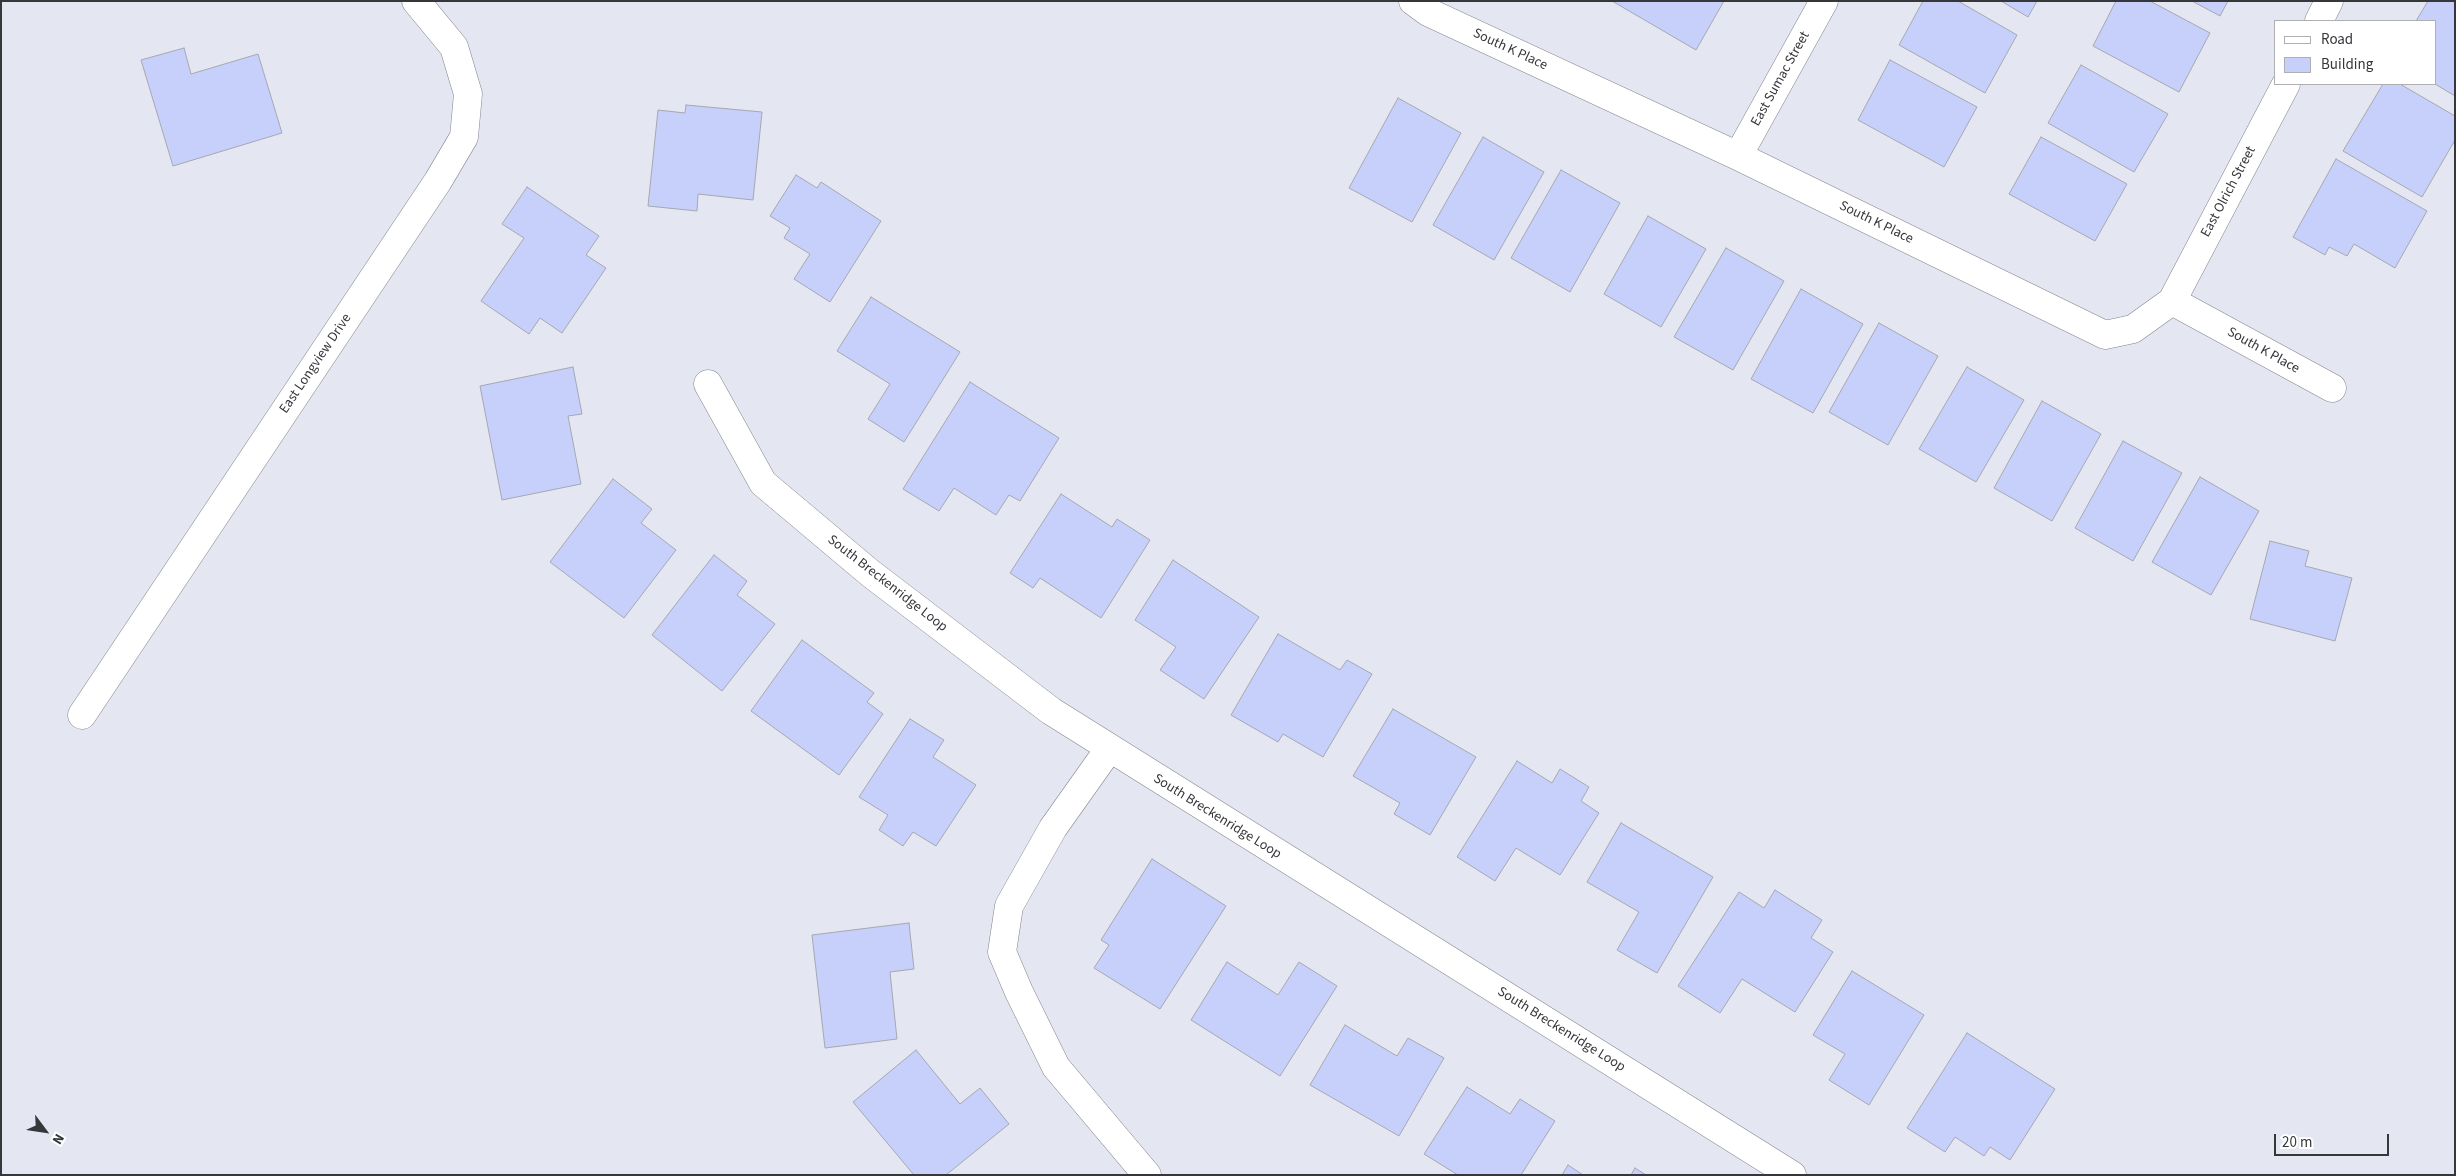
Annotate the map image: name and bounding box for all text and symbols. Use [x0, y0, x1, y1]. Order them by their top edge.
legend [2274, 20, 2436, 85]
street label: South K Place [1470, 25, 1550, 75]
street label: East Sumac Street [1748, 29, 1814, 129]
text: Road [2321, 29, 2353, 50]
text: Building [2321, 54, 2373, 75]
street label: East Olrich Street [2198, 144, 2260, 240]
street label: South K Place [1836, 198, 1916, 248]
street label: East Longview Drive [276, 311, 356, 417]
street label: South K Place [2224, 324, 2302, 378]
street label: South Breckenridge Loop [824, 532, 950, 636]
street label: South Breckenridge Loop [1150, 771, 1284, 863]
street label: South Breckenridge Loop [1494, 984, 1628, 1076]
north arrow [20, 1106, 70, 1156]
scale bar [2276, 1124, 2391, 1156]
text: N [47, 1130, 69, 1148]
text: 20 m [2282, 1132, 2312, 1153]

